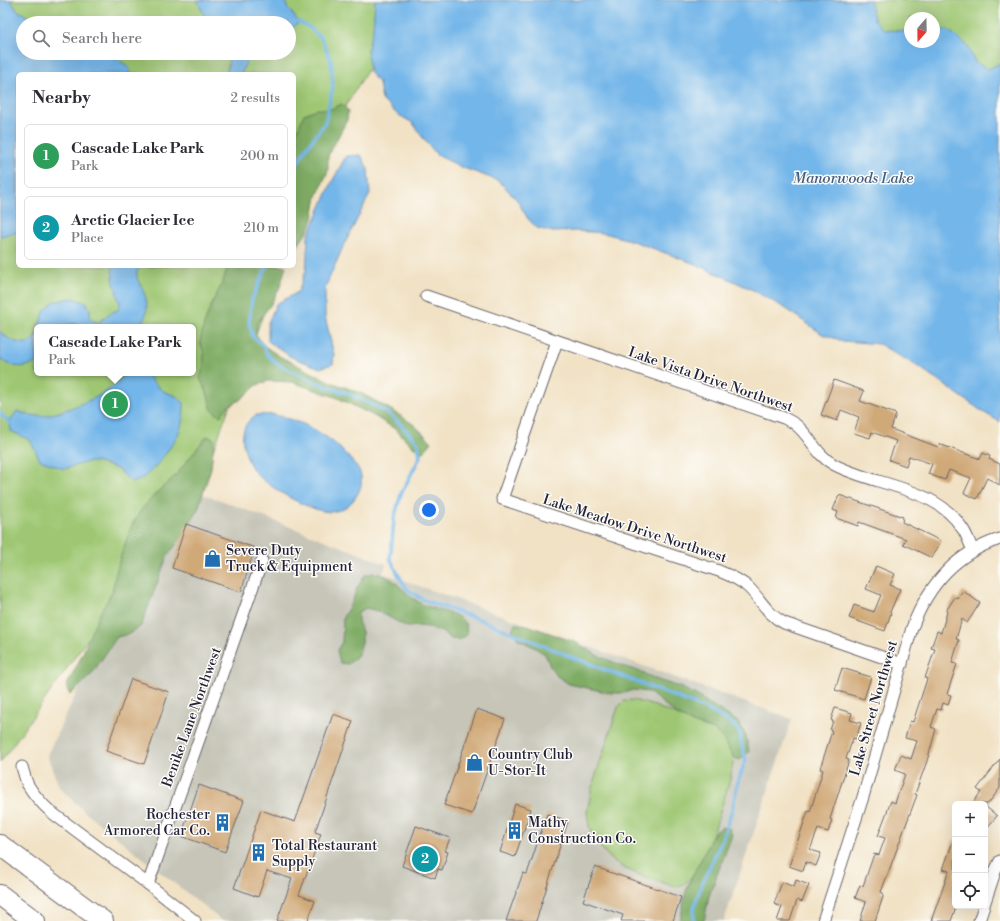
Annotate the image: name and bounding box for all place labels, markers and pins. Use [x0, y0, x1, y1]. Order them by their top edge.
pin: 1 [102, 389, 128, 419]
place label: Severe Duty Truck & Equipment [226, 542, 353, 576]
shop icon: Severe Duty Truck & Equipment [203, 548, 223, 568]
place label: Country Club U-Stor-It [488, 746, 573, 780]
shop icon: Country Club U-Stor-It [465, 752, 485, 772]
place label: Rochester Armored Car Co. [103, 806, 210, 840]
building icon: Rochester Armored Car Co. [213, 812, 233, 832]
place label: Mathy Construction Co. [528, 814, 636, 848]
building icon: Mathy Construction Co. [505, 820, 525, 840]
place label: Total Restaurant Supply [272, 837, 377, 871]
building icon: Total Restaurant Supply [249, 843, 269, 863]
pin: 2 [412, 844, 438, 874]

